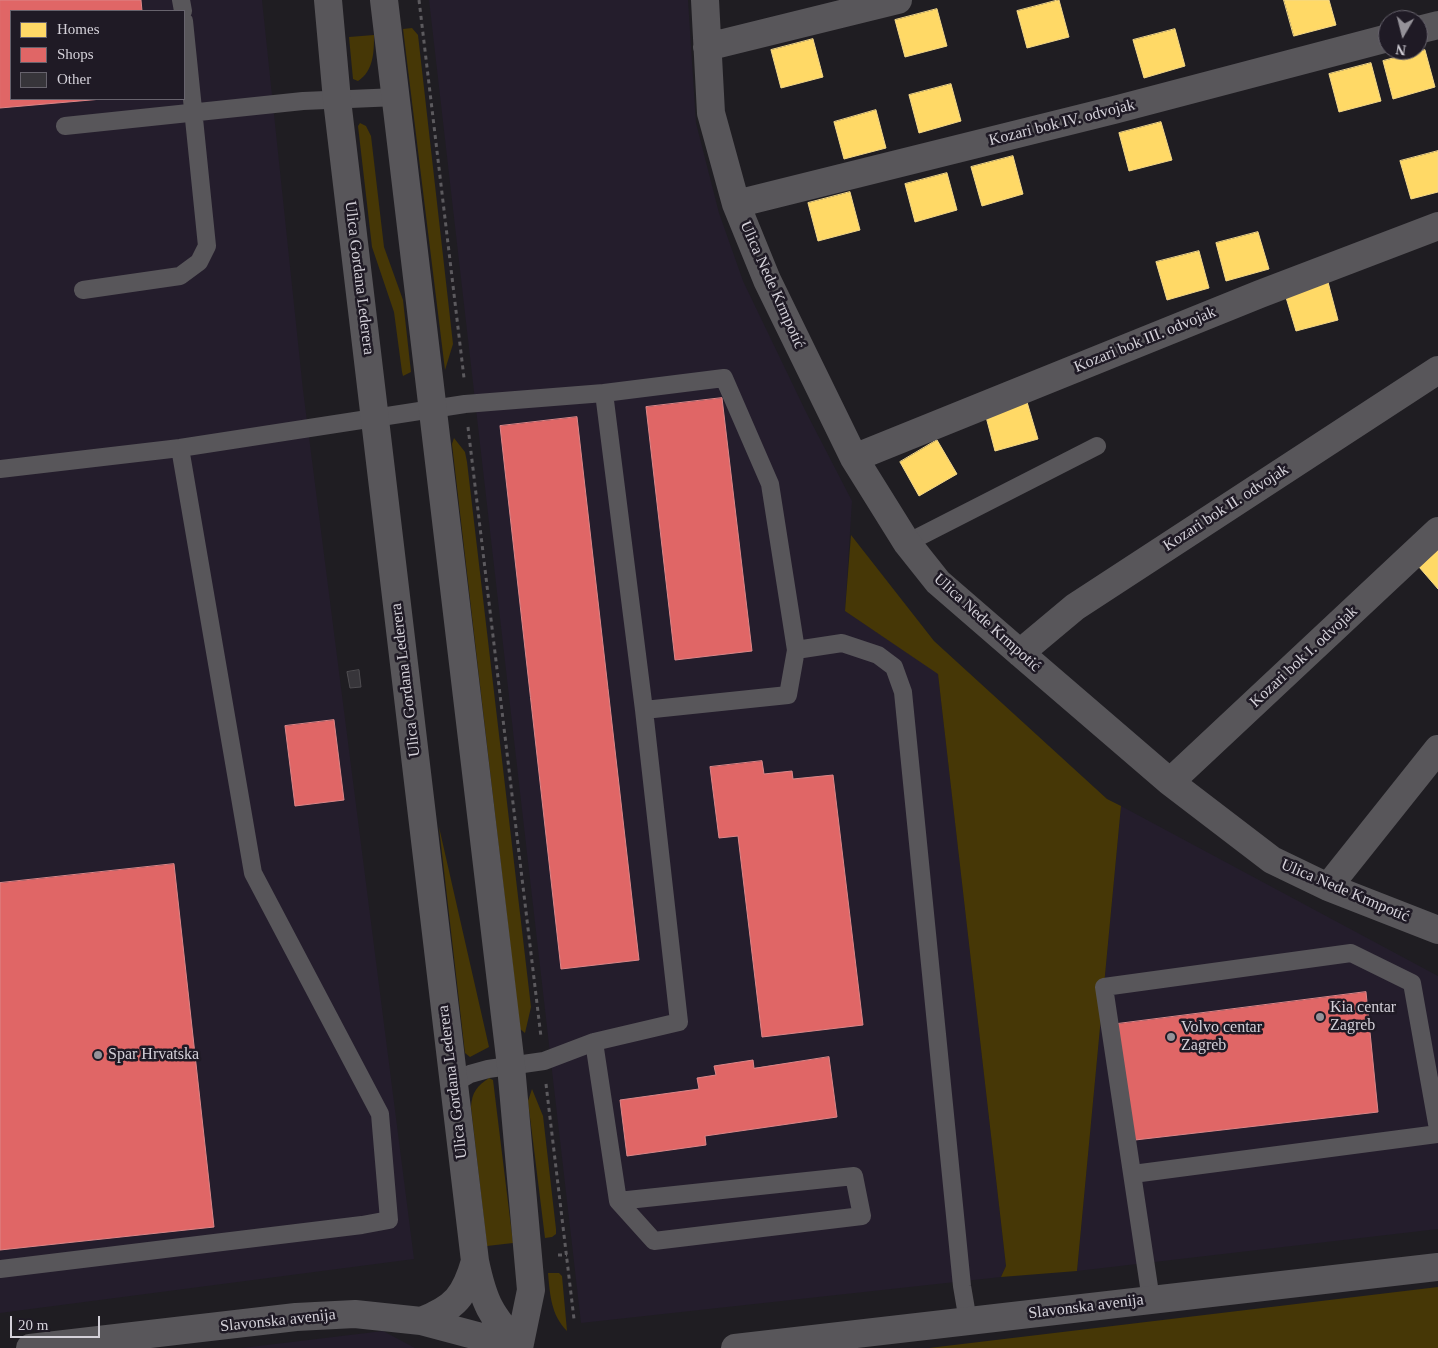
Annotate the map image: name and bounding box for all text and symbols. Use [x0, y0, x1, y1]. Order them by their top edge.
legend [10, 10, 185, 100]
north arrow [1378, 10, 1428, 60]
text: Homes [57, 21, 100, 37]
text: N [1395, 41, 1407, 57]
text: Shops [57, 46, 94, 62]
text: Other [57, 71, 91, 87]
street label: Kozari bok IV. odvojak [987, 96, 1137, 150]
street label: Ulica Gordana Lederera [340, 200, 378, 356]
street label: Ulica Nede Krmpotić [735, 218, 809, 352]
street label: Kozari bok III. odvojak [1071, 303, 1219, 377]
street label: Kozari bok II. odvojak [1160, 460, 1292, 556]
street label: Ulica Nede Krmpotić [929, 570, 1045, 676]
street label: Ulica Gordana Lederera [387, 602, 425, 758]
street label: Kozari bok I. odvojak [1246, 602, 1362, 712]
street label: Ulica Nede Krmpotić [1278, 855, 1412, 927]
place label: Kia centar Zagreb [1330, 998, 1396, 1036]
street label: Ulica Gordana Lederera [434, 1004, 472, 1160]
marker: Kia centar Zagreb [1314, 1011, 1326, 1023]
place label: Volvo centar Zagreb [1181, 1018, 1262, 1056]
marker: Volvo centar Zagreb [1165, 1031, 1177, 1043]
place label: Spar Hrvatska [108, 1045, 199, 1065]
marker: Spar Hrvatska [92, 1049, 104, 1061]
street label: Slavonska avenija [1027, 1290, 1145, 1324]
street label: Slavonska avenija [219, 1305, 337, 1337]
scale bar [12, 1306, 102, 1338]
text: 20 m [18, 1317, 48, 1333]

